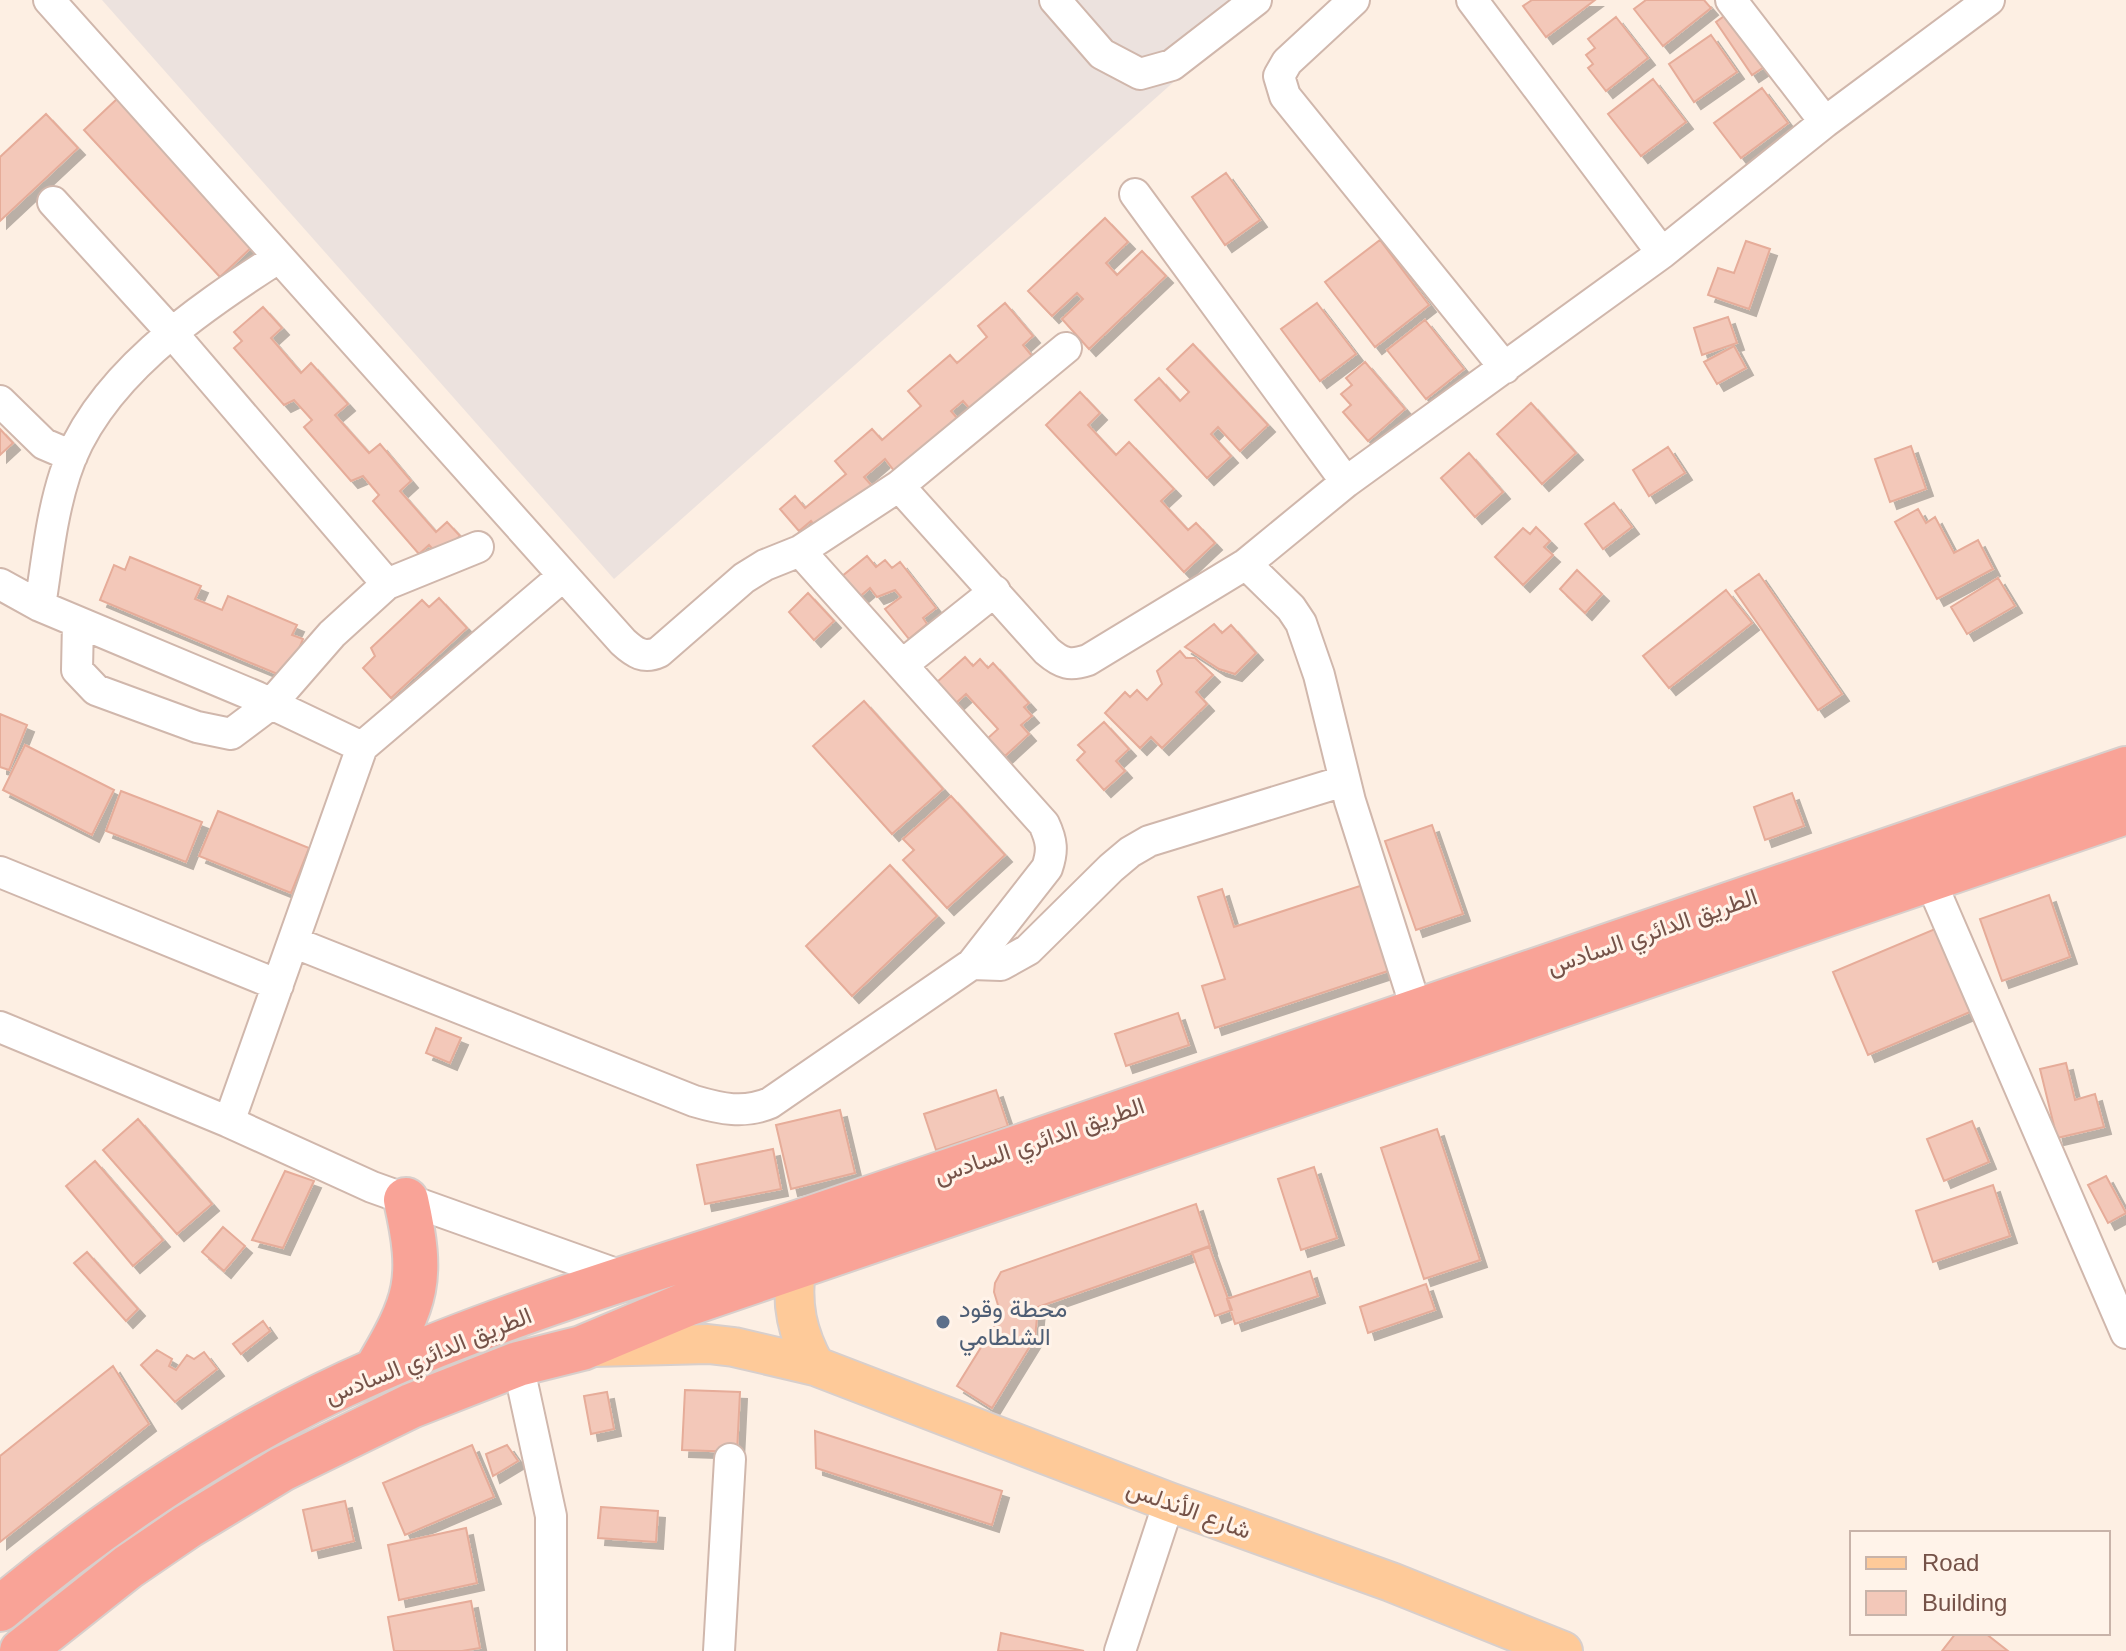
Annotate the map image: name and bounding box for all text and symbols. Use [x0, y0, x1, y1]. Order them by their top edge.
street label: الطريق الدائري السادس [1543, 882, 1763, 985]
street label: الطريق الدائري السادس [930, 1091, 1150, 1194]
place label: محطة وقود الشلطامي [959, 1295, 1067, 1356]
street label: الطريق الدائري السادس [321, 1301, 538, 1414]
marker: محطة وقود الشلطامي [934, 1313, 952, 1331]
street label: شارع الأندلس [1122, 1474, 1255, 1547]
legend [1850, 1531, 2110, 1635]
text: Road [1922, 1549, 1979, 1576]
text: Building [1922, 1589, 2007, 1616]

